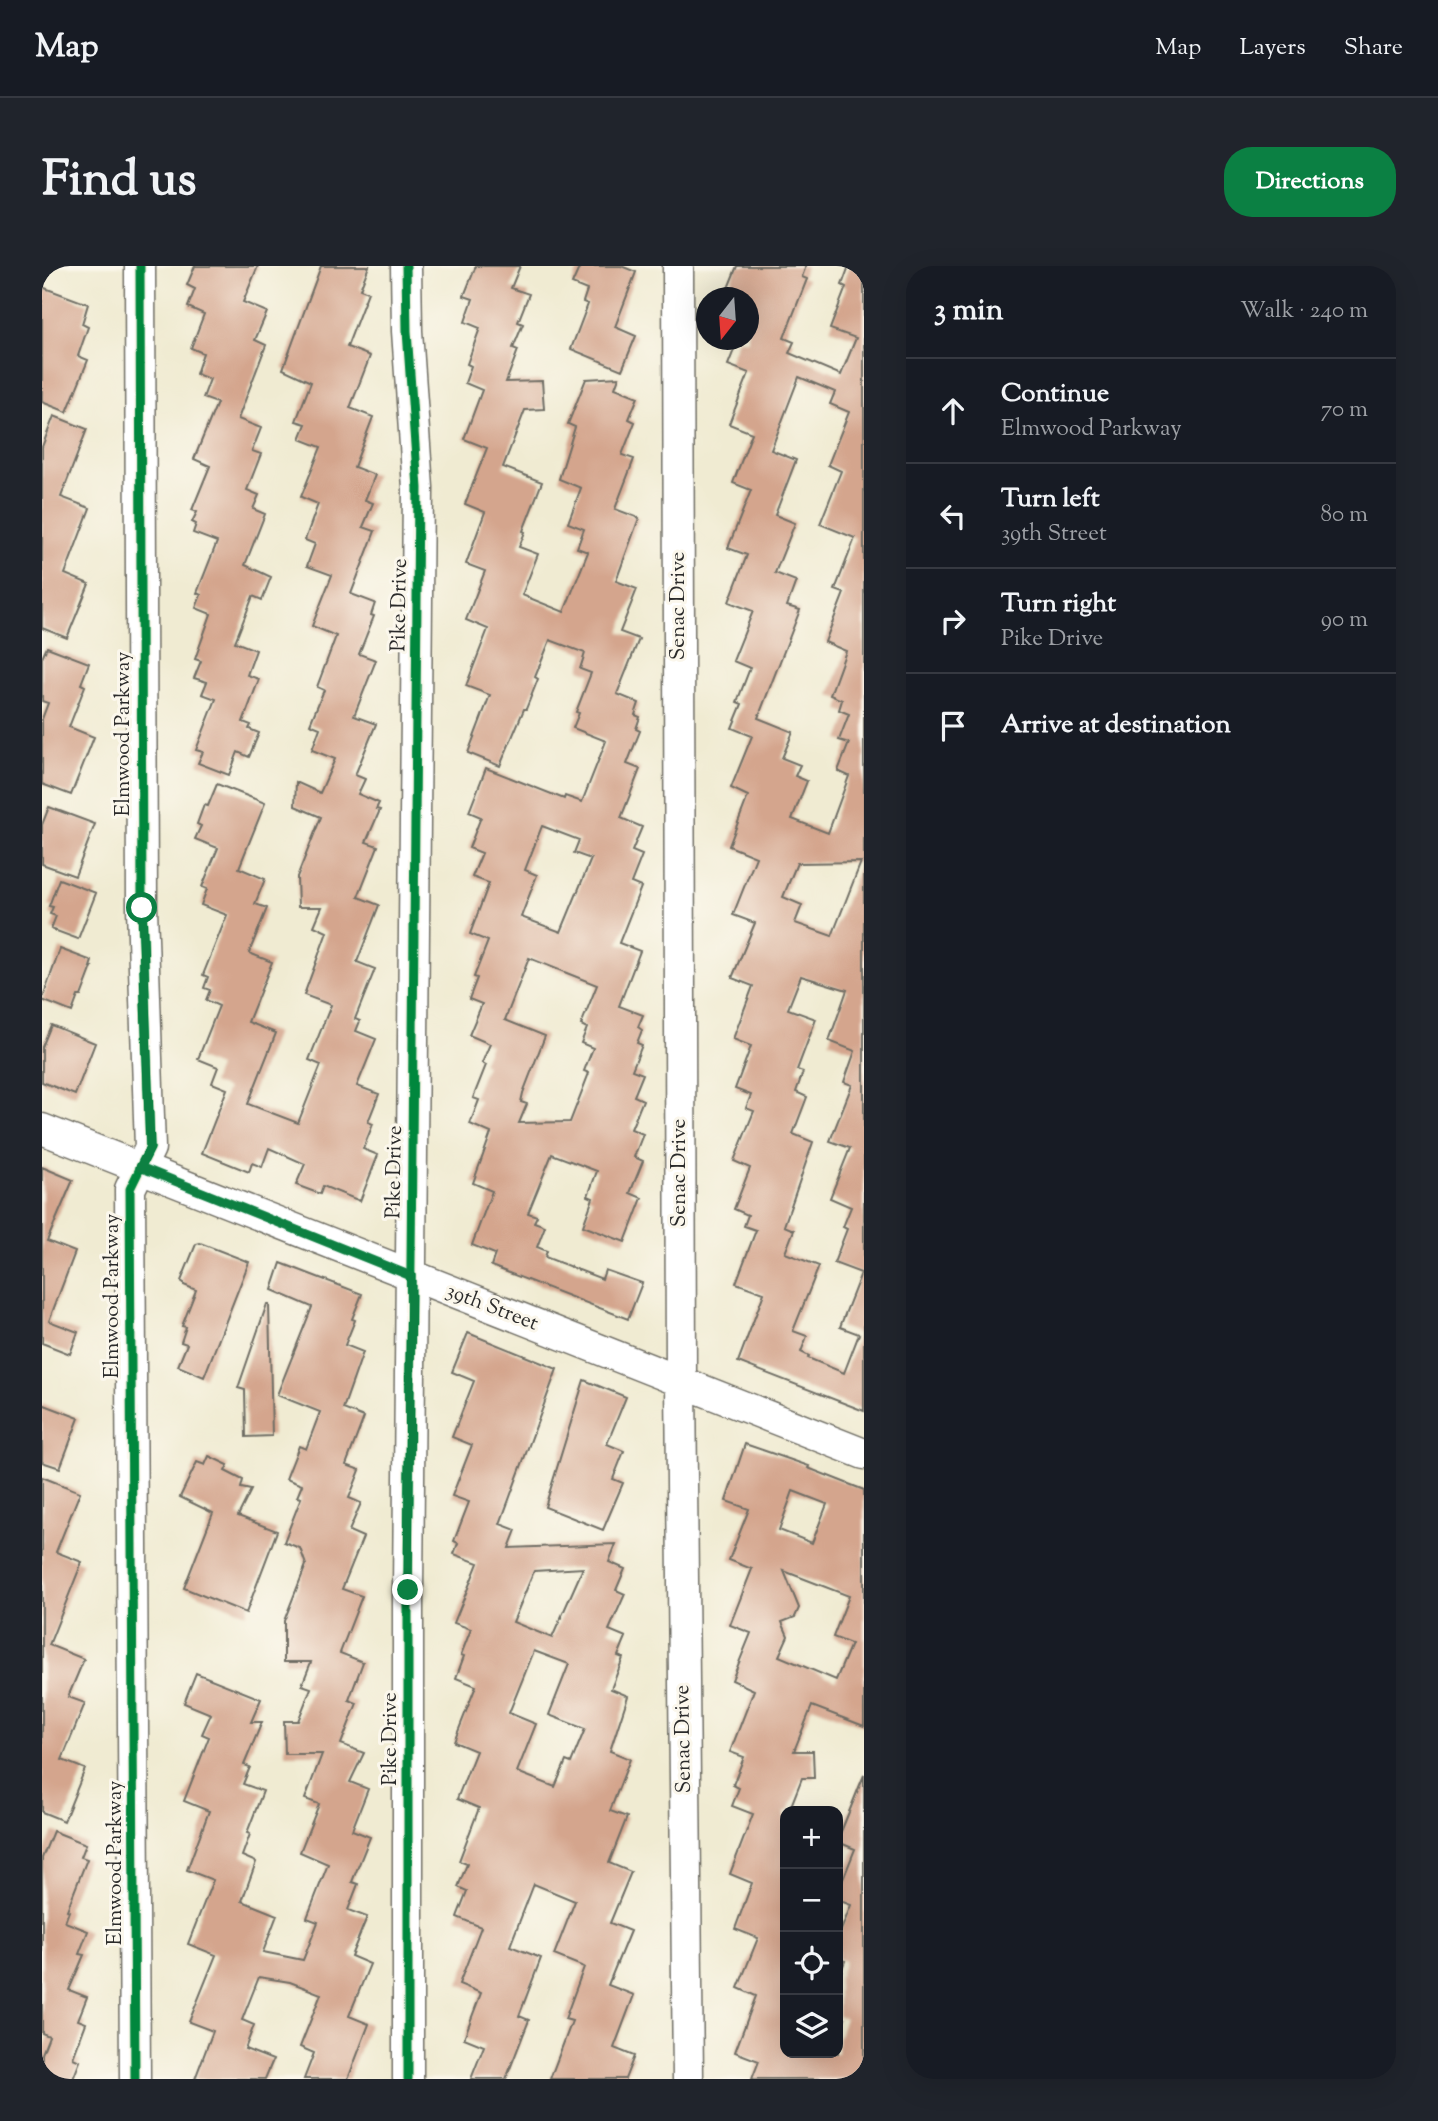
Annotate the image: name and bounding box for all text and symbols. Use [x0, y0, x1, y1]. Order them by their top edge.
text: Map [35, 24, 99, 72]
text: Map [1155, 31, 1201, 65]
text: Layers [1239, 31, 1306, 65]
text: Share [1344, 31, 1403, 65]
text: Find us [42, 147, 196, 217]
button: Directions [1224, 147, 1396, 217]
north arrow [696, 287, 759, 350]
text: 3 min [934, 290, 1004, 333]
text: Walk · 240 m [1240, 295, 1368, 328]
text: Continue [1001, 376, 1109, 413]
icon: ahead [934, 392, 972, 430]
text: 70 m [1321, 394, 1368, 427]
text: Elmwood Parkway [1001, 413, 1182, 446]
text: Turn left [1001, 481, 1100, 518]
icon: left [934, 497, 972, 535]
text: 80 m [1320, 499, 1368, 532]
text: 39th Street [1001, 518, 1107, 551]
street label: Senac Drive [664, 552, 694, 660]
street label: Pike Drive [384, 558, 416, 652]
text: Turn right [1001, 586, 1116, 623]
icon: right [934, 602, 972, 640]
text: 90 m [1321, 604, 1368, 637]
text: Pike Drive [1001, 623, 1103, 656]
street label: Elmwood Parkway [109, 651, 139, 817]
icon: arrive [934, 707, 972, 745]
text: Arrive at destination [1001, 707, 1231, 744]
route start [126, 892, 157, 923]
street label: Senac Drive [665, 1119, 695, 1227]
street label: Pike Drive [379, 1125, 411, 1219]
street label: Elmwood Parkway [98, 1213, 128, 1379]
street label: 39th Street [442, 1277, 542, 1339]
route end [392, 1574, 423, 1605]
street label: Senac Drive [668, 1684, 700, 1794]
street label: Pike Drive [376, 1692, 406, 1786]
street label: Elmwood Parkway [101, 1780, 131, 1946]
map controls [780, 1806, 843, 2058]
button: + [780, 1806, 843, 1869]
button: − [780, 1869, 843, 1932]
button: locate [780, 1932, 843, 1995]
button: layers [780, 1995, 843, 2058]

